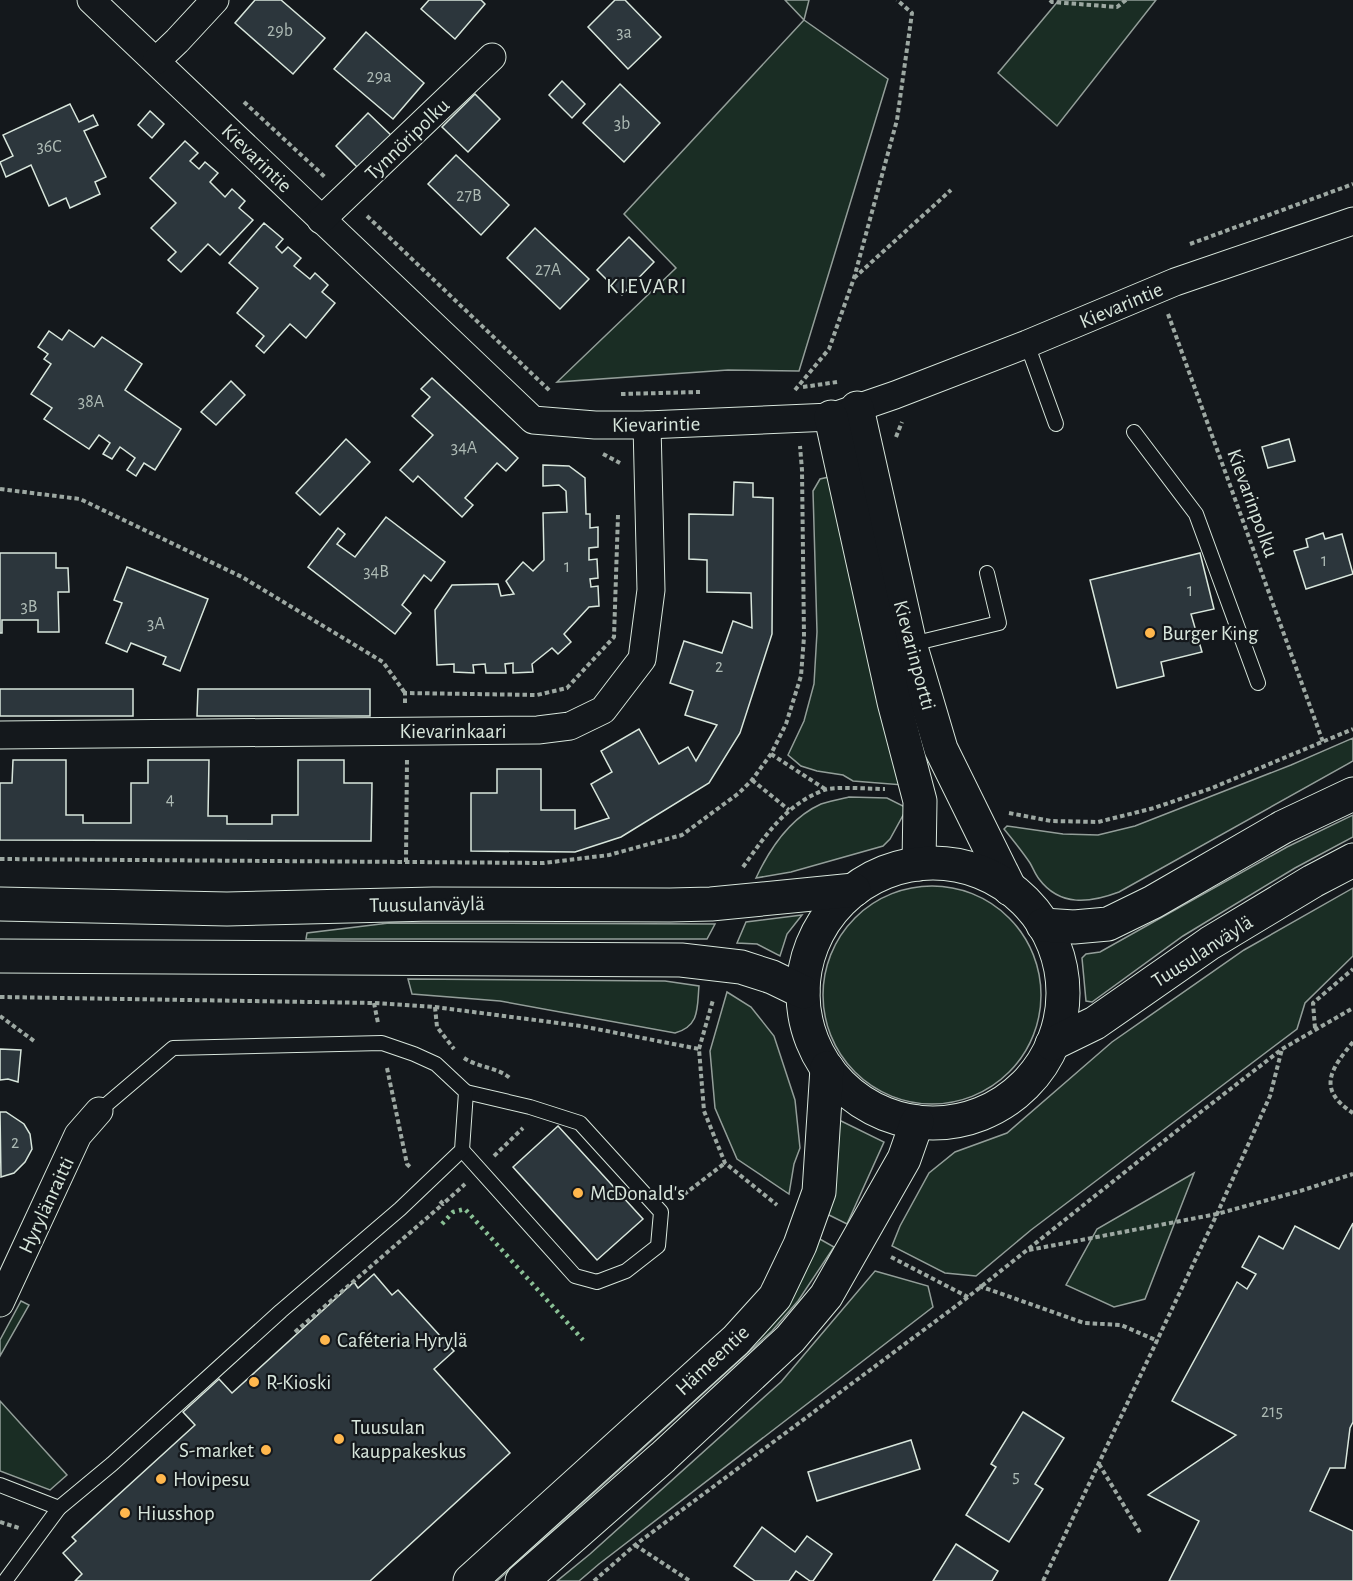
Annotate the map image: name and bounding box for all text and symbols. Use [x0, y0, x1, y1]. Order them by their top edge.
house number: 29b [267, 22, 293, 40]
house number: 3a [616, 24, 632, 42]
house number: 29a [367, 68, 391, 86]
street label: Tynnöripolku [361, 94, 454, 184]
house number: 3b [614, 115, 630, 133]
street label: Kievarintie [218, 120, 296, 197]
house number: 36C [36, 138, 62, 156]
house number: 27B [456, 187, 482, 205]
house number: 27A [535, 261, 562, 279]
district label: KIEVARI [606, 275, 688, 297]
street label: Kievarintie [1076, 279, 1166, 332]
house number: 38A [78, 393, 105, 411]
street label: Kievarintie [612, 413, 700, 436]
house number: 34A [451, 439, 478, 457]
street label: Kievarinpolku [1223, 446, 1282, 560]
house number: 1 [1321, 552, 1327, 570]
house number: 1 [564, 558, 570, 576]
house number: 34B [363, 563, 389, 581]
house number: 1 [1187, 582, 1193, 600]
house number: 3B [20, 598, 38, 616]
street label: Kievarinportti [890, 598, 939, 712]
house number: 3A [147, 615, 166, 633]
place label: Burger King [1162, 623, 1259, 644]
marker: Burger King [1143, 626, 1157, 640]
house number: 2 [715, 658, 723, 676]
street label: Kievarinkaari [399, 721, 507, 742]
house number: 4 [166, 791, 175, 809]
street label: Tuusulanväylä [369, 893, 485, 916]
street label: Tuusulanväylä [1148, 911, 1257, 992]
house number: 2 [11, 1134, 19, 1152]
street label: Hyrylänraitti [15, 1154, 78, 1257]
place label: McDonald's [590, 1183, 685, 1204]
marker: McDonald's [571, 1186, 585, 1200]
street label: Hämeentie [672, 1321, 753, 1399]
place label: Caféteria Hyrylä [337, 1330, 468, 1351]
marker: Caféteria Hyrylä [318, 1333, 332, 1347]
place label: R-Kioski [266, 1372, 331, 1393]
marker: R-Kioski [247, 1375, 261, 1389]
house number: 215 [1261, 1403, 1283, 1421]
place label: Tuusulan kauppakeskus [351, 1417, 466, 1462]
marker: Tuusulan kauppakeskus [332, 1432, 346, 1446]
place label: S-market [179, 1440, 254, 1461]
marker: S-market [259, 1443, 273, 1457]
house number: 5 [1012, 1468, 1020, 1486]
place label: Hovipesu [173, 1469, 250, 1490]
marker: Hovipesu [154, 1472, 168, 1486]
place label: Hiusshop [137, 1503, 215, 1524]
marker: Hiusshop [118, 1506, 132, 1520]

